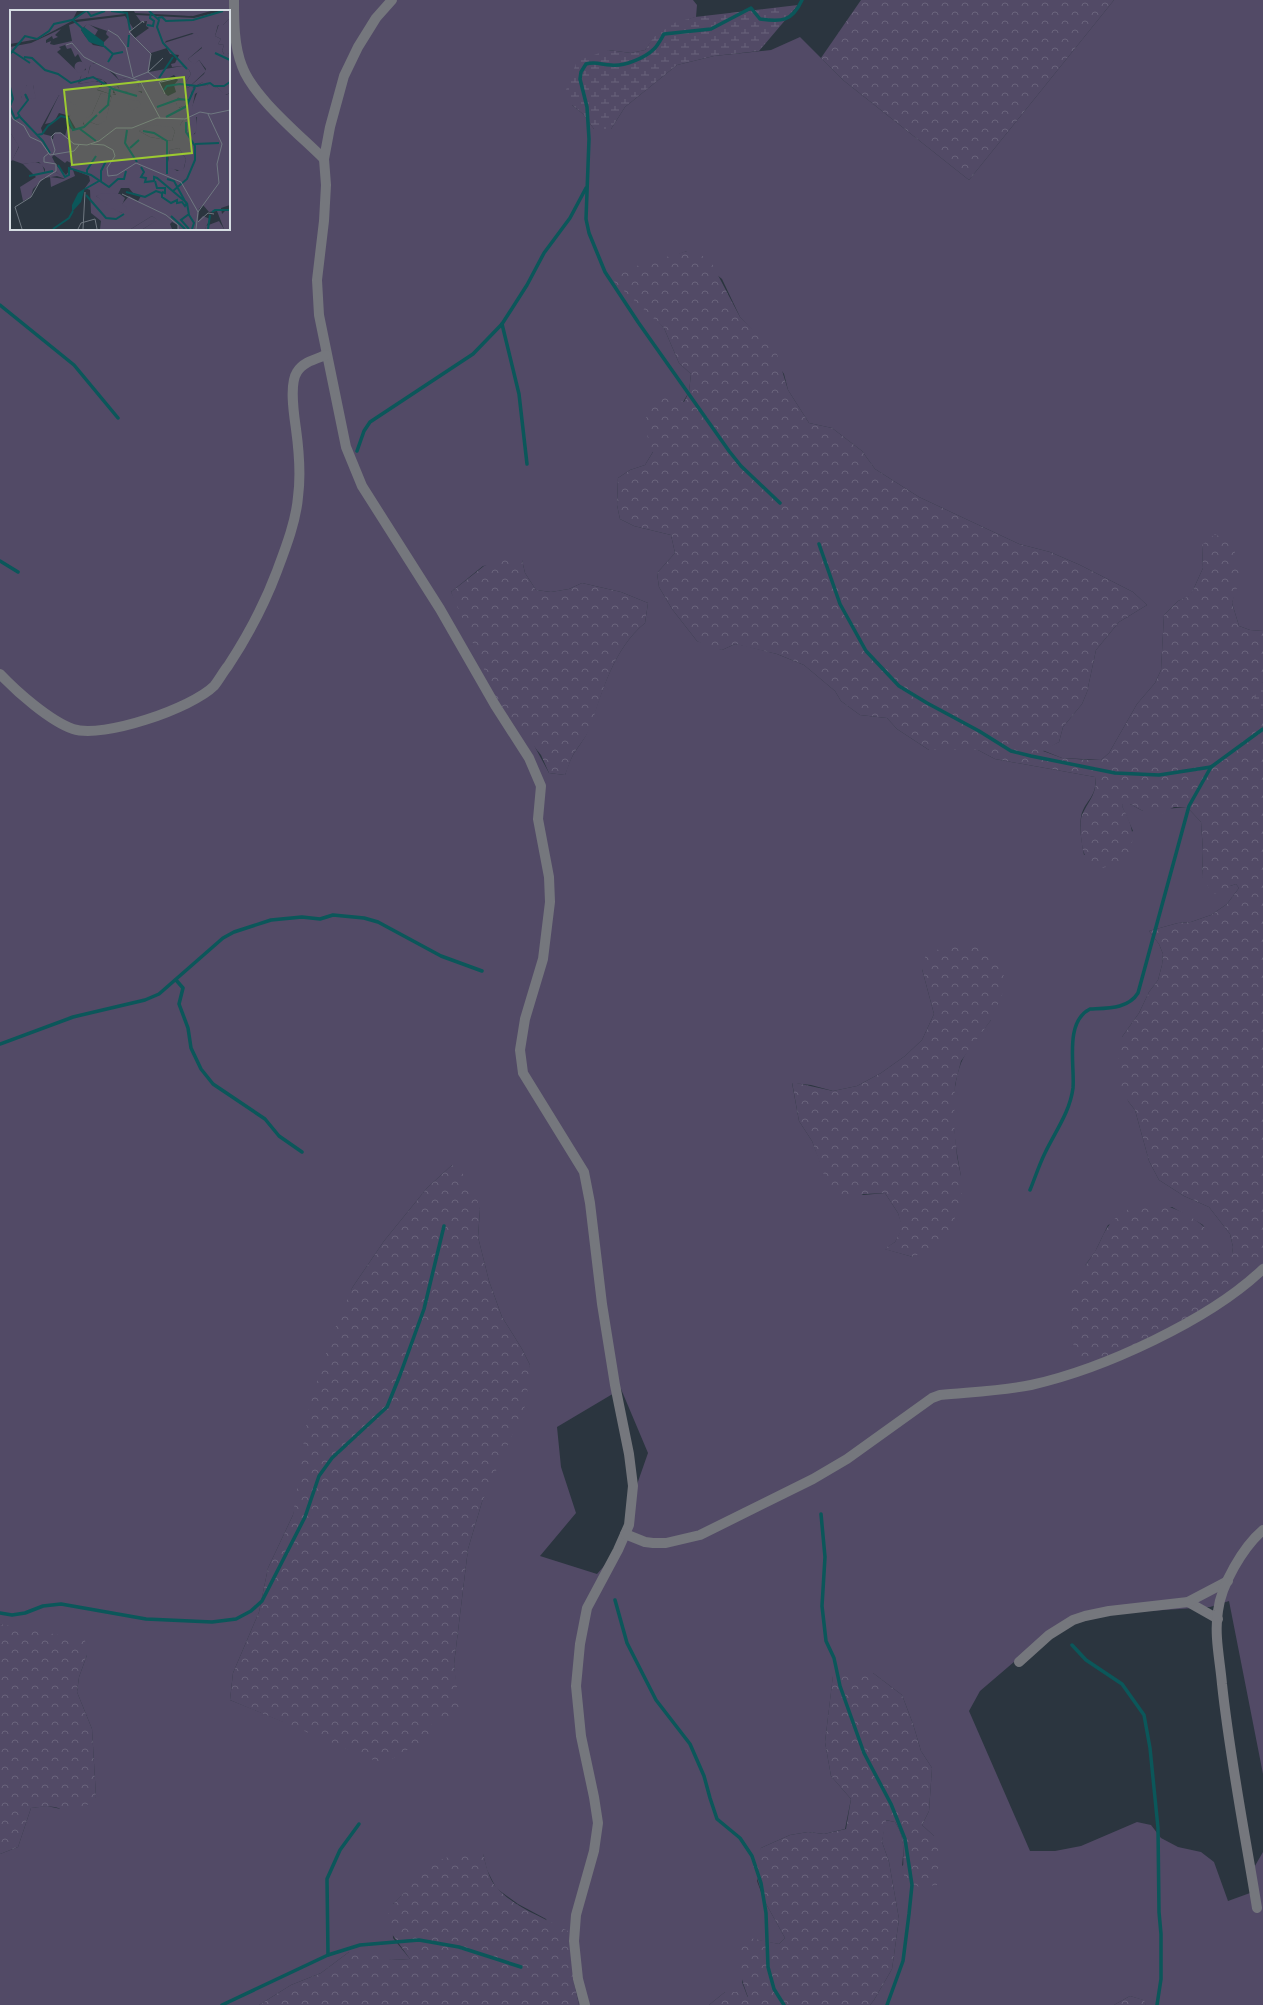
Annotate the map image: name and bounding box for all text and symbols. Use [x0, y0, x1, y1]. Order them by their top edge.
inset map [10, 10, 230, 230]

